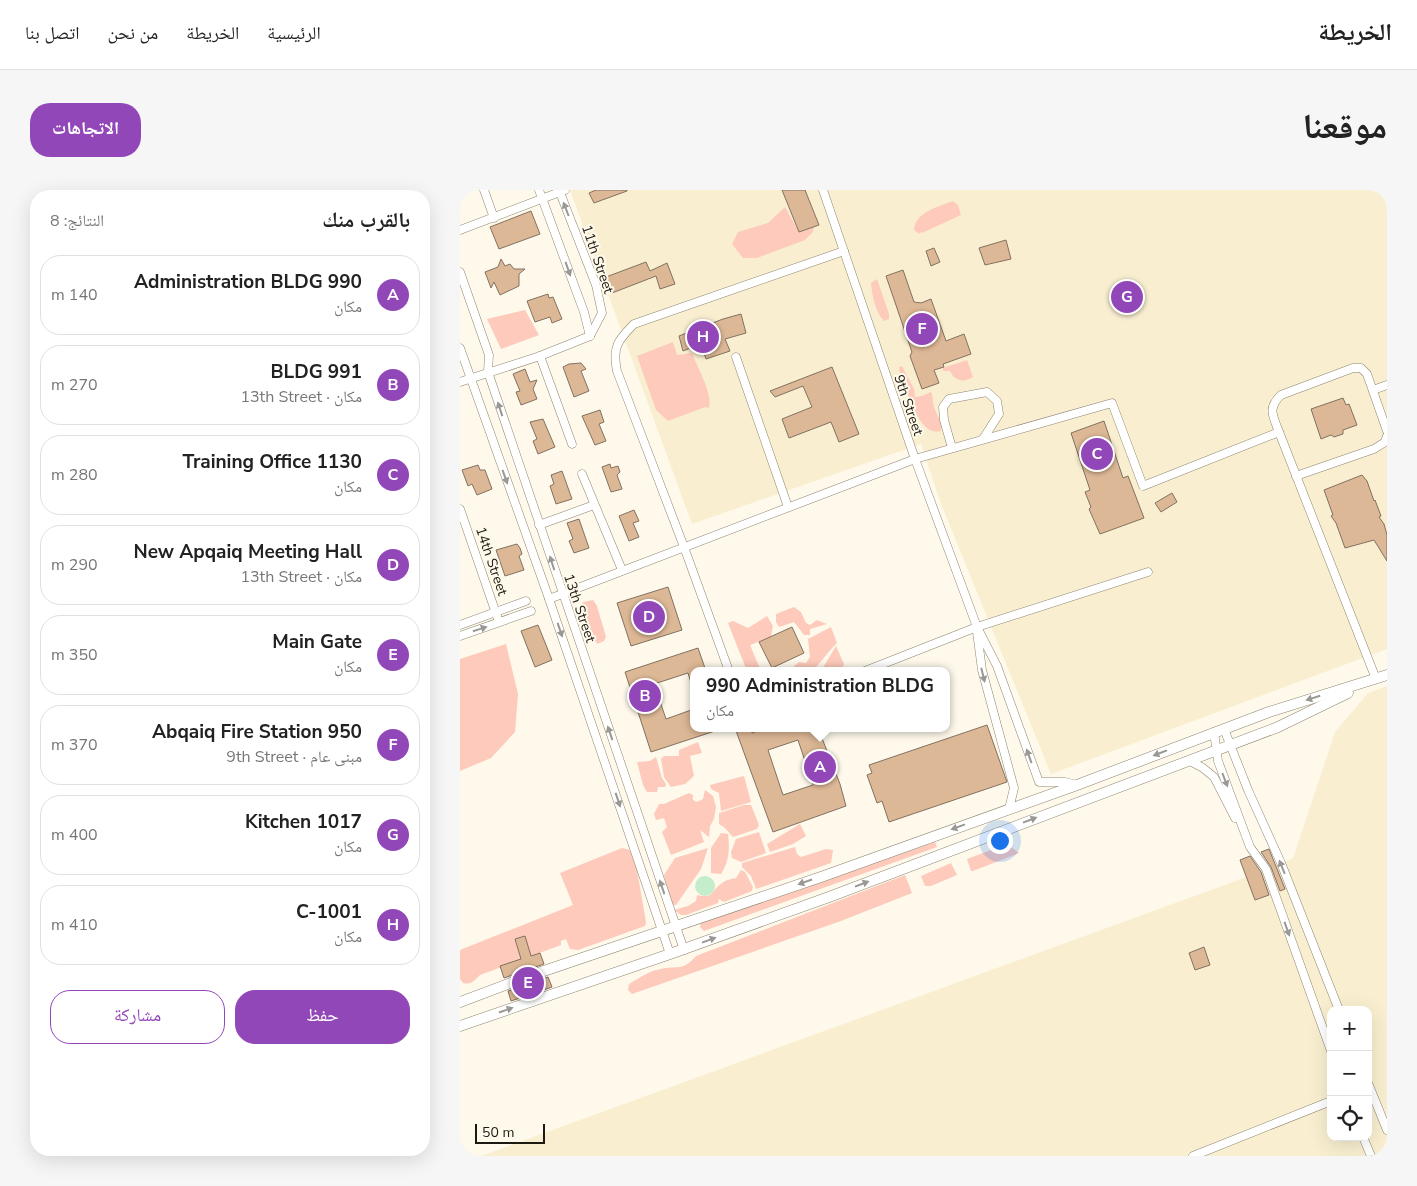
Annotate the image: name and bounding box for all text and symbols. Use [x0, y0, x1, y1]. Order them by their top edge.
text: الخريطة [1318, 16, 1392, 48]
text: اتصل بنا [25, 21, 80, 45]
text: من نحن [108, 21, 158, 45]
text: الخريطة [186, 21, 239, 45]
text: الرئيسية [267, 21, 321, 45]
button: الاتجاهات [30, 103, 141, 157]
text: موقعنا [1302, 103, 1387, 150]
one-way arrow [562, 201, 570, 216]
text: بالقرب منك [322, 206, 410, 234]
text: النتائج: 8 [50, 210, 104, 232]
street label: 11th Street [577, 222, 618, 296]
one-way arrow [565, 261, 572, 276]
text: 990 Administration BLDG [134, 269, 362, 295]
pin: G [1111, 278, 1143, 316]
text: 140 m [51, 284, 98, 306]
text: A [387, 284, 399, 306]
text: مكان [334, 296, 362, 318]
pin: F [906, 310, 938, 348]
pin: H [687, 318, 719, 356]
text: 991 BLDG [270, 359, 362, 385]
street label: 9th Street [889, 372, 928, 438]
text: 270 m [51, 374, 98, 396]
text: B [388, 374, 399, 396]
text: مكان · 13th Street [240, 386, 362, 408]
one-way arrow [496, 401, 504, 416]
pin: C [1081, 435, 1113, 473]
text: 1130 Training Office [183, 449, 362, 475]
text: 280 m [51, 464, 98, 486]
text: C [388, 464, 398, 486]
one-way arrow [502, 469, 510, 484]
text: مكان [334, 476, 362, 498]
street label: 14th Street [471, 524, 512, 598]
text: New Apqaiq Meeting Hall [133, 539, 362, 565]
text: 290 m [51, 554, 98, 576]
text: D [387, 554, 399, 576]
one-way arrow [548, 555, 555, 570]
text: مكان · 13th Street [240, 566, 362, 588]
street label: 13th Street [559, 571, 600, 645]
pin: D [633, 598, 665, 636]
one-way arrow [556, 623, 564, 638]
one-way arrow [472, 624, 487, 632]
text: Main Gate [272, 629, 362, 655]
text: 350 m [51, 644, 98, 666]
text: E [388, 644, 398, 666]
text: مكان [334, 656, 362, 678]
popup [690, 667, 950, 732]
one-way arrow [979, 668, 987, 683]
text: 990 Administration BLDG [706, 673, 934, 699]
pin: B [629, 677, 661, 715]
one-way arrow [1305, 695, 1320, 703]
text: مكان [706, 700, 734, 722]
text: 950 Abqaiq Fire Station [152, 719, 362, 745]
one-way arrow [605, 725, 613, 740]
text: 370 m [51, 734, 98, 756]
text: F [389, 734, 398, 756]
text: مبنى عام · 9th Street [226, 746, 362, 768]
pin: A [804, 748, 836, 786]
one-way arrow [1025, 748, 1033, 763]
one-way arrow [1152, 749, 1167, 757]
one-way arrow [1222, 772, 1229, 787]
one-way arrow [614, 793, 622, 808]
text: 1017 Kitchen [245, 809, 362, 835]
one-way arrow [1023, 816, 1037, 824]
one-way arrow [950, 823, 965, 831]
text: 400 m [51, 824, 98, 846]
text: G [387, 824, 399, 846]
your location [987, 828, 1013, 854]
text: مكان [334, 836, 362, 858]
one-way arrow [1278, 859, 1286, 874]
one-way arrow [658, 879, 666, 894]
one-way arrow [798, 879, 813, 887]
one-way arrow [855, 880, 870, 888]
text: C-1001 [296, 899, 362, 925]
text: 410 m [51, 914, 98, 936]
text: H [387, 914, 399, 936]
one-way arrow [1283, 922, 1291, 937]
text: مكان [334, 926, 362, 948]
one-way arrow [702, 936, 717, 943]
pin: E [512, 964, 544, 1002]
button: مشاركة [50, 990, 225, 1044]
button: حفظ [235, 990, 410, 1044]
one-way arrow [499, 1006, 514, 1014]
map controls [1327, 1006, 1372, 1141]
button: + [1327, 1006, 1372, 1051]
button: − [1327, 1051, 1372, 1096]
button: locate [1327, 1096, 1372, 1141]
scale bar [475, 1121, 545, 1144]
text: 50 m [482, 1123, 514, 1142]

